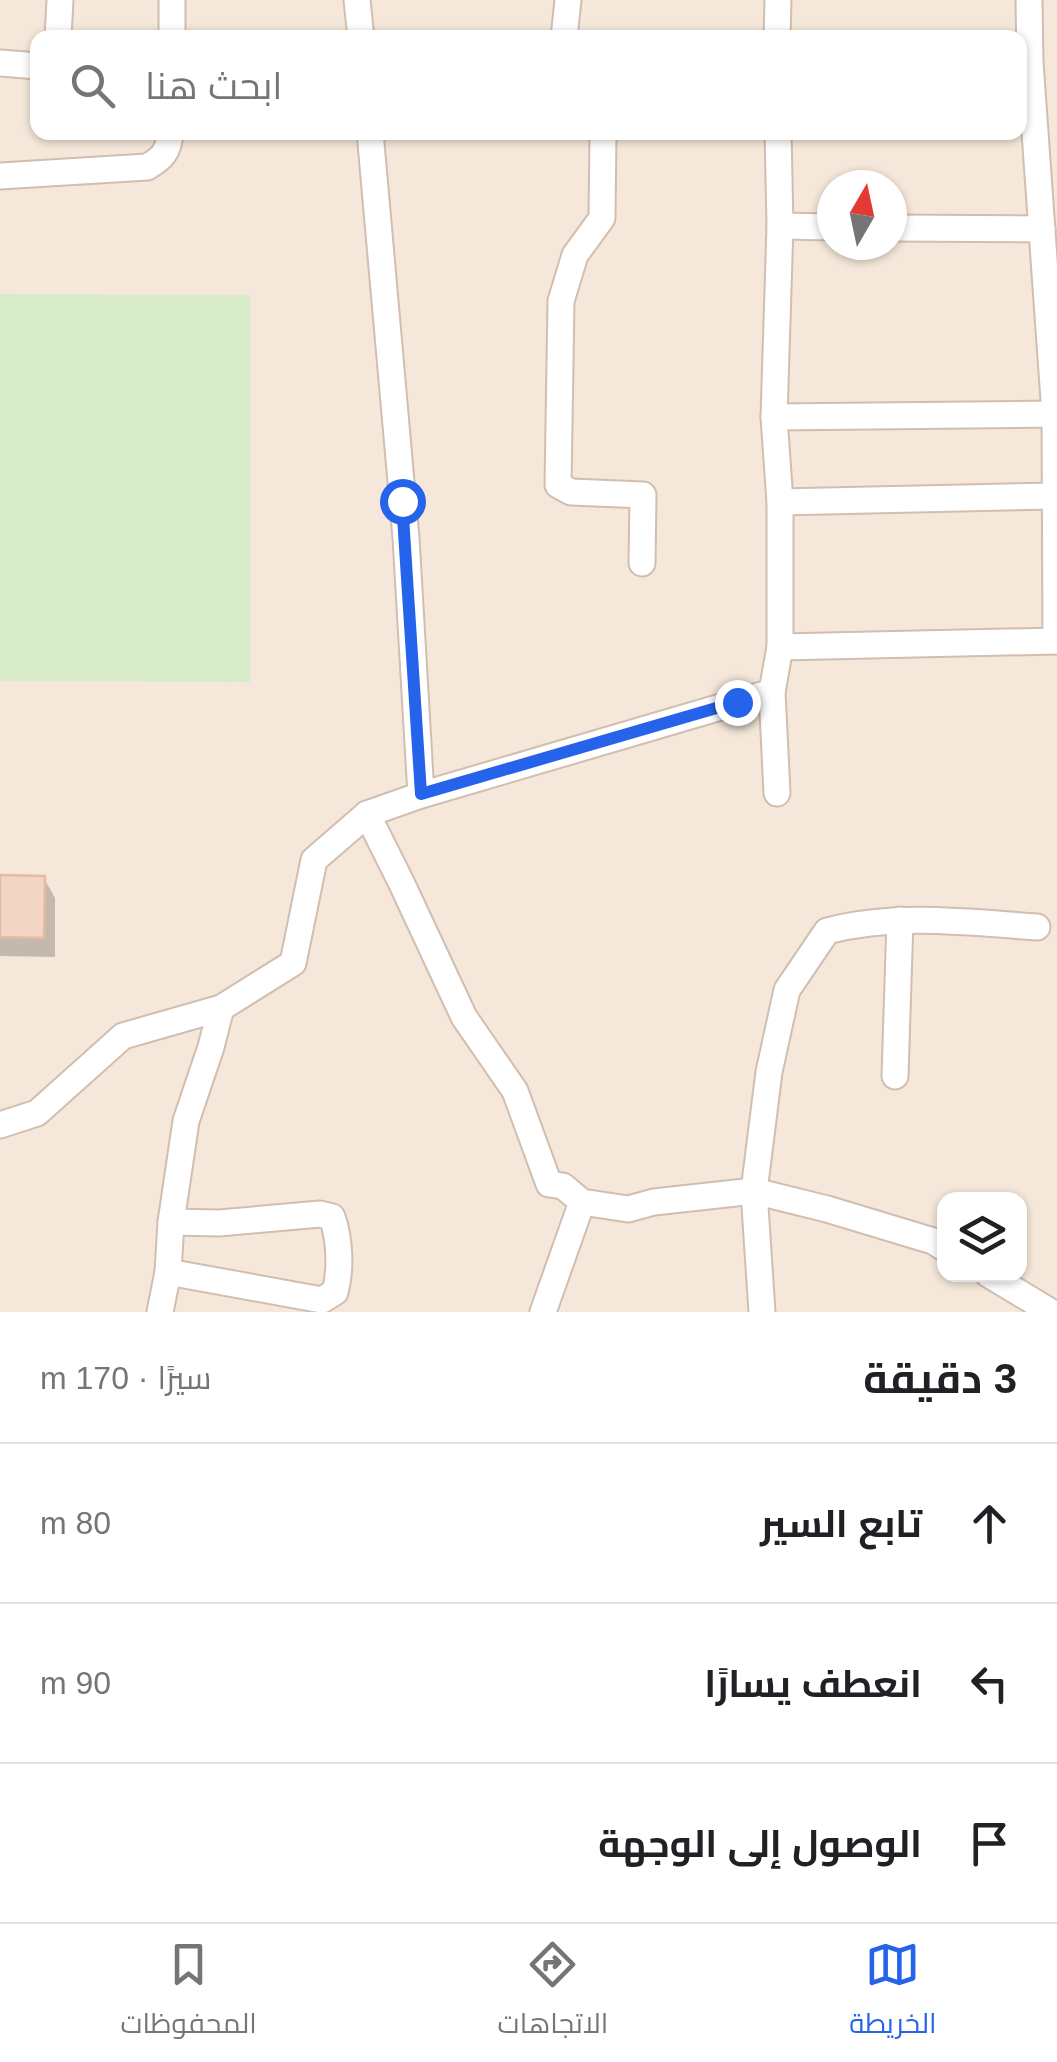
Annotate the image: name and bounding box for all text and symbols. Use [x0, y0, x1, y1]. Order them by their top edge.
search box [30, 30, 1027, 140]
icon: search [65, 58, 120, 113]
text: ابحث هنا [145, 65, 283, 107]
north arrow [817, 170, 907, 260]
route start [380, 479, 426, 525]
route end [715, 680, 761, 726]
map controls [937, 1192, 1027, 1282]
button: layers [937, 1192, 1027, 1282]
text: 3 دقيقة [863, 1355, 1017, 1402]
text: سيرًا · 170 m [40, 1360, 211, 1396]
icon: ahead [962, 1496, 1017, 1551]
text: تابع السير [760, 1503, 922, 1545]
text: 80 m [40, 1505, 111, 1541]
icon: left [962, 1656, 1017, 1711]
text: انعطف يسارًا [704, 1663, 922, 1705]
text: 90 m [40, 1665, 111, 1701]
icon: arrive [962, 1816, 1017, 1871]
text: الوصول إلى الوجهة [598, 1823, 922, 1865]
tab: المحفوظات [120, 1937, 257, 2049]
tab: الاتجاهات [498, 1937, 608, 2049]
tab: الخريطة [849, 1937, 937, 2049]

